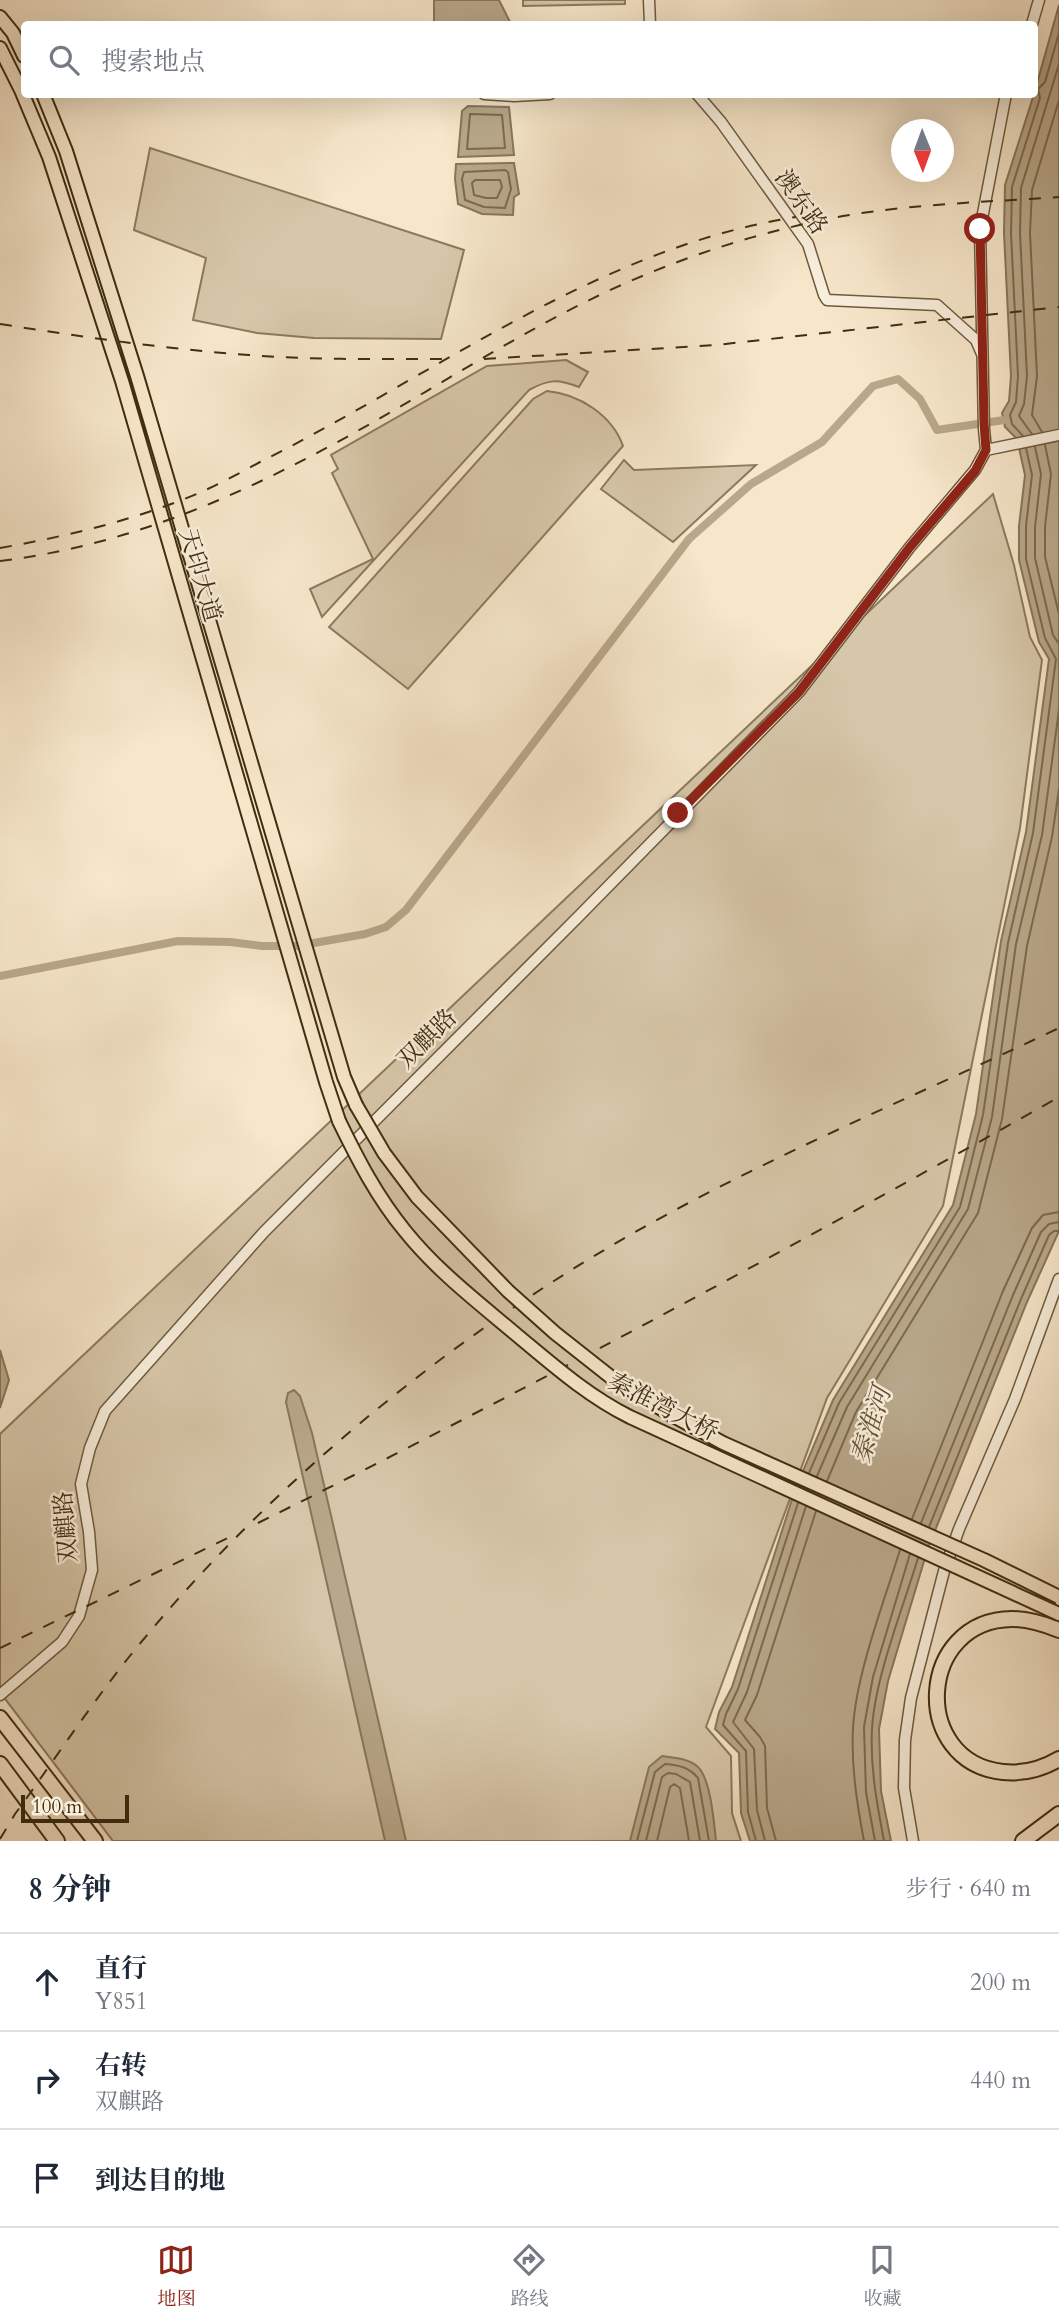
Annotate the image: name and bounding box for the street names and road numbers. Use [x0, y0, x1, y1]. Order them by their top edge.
street label: 澳东路 [767, 163, 835, 241]
street label: 天印大道 [171, 524, 229, 626]
street label: 双麒路 [390, 1002, 464, 1076]
street label: 秦淮湾大桥 [602, 1365, 724, 1449]
street label: 双麒路 [46, 1490, 86, 1564]

